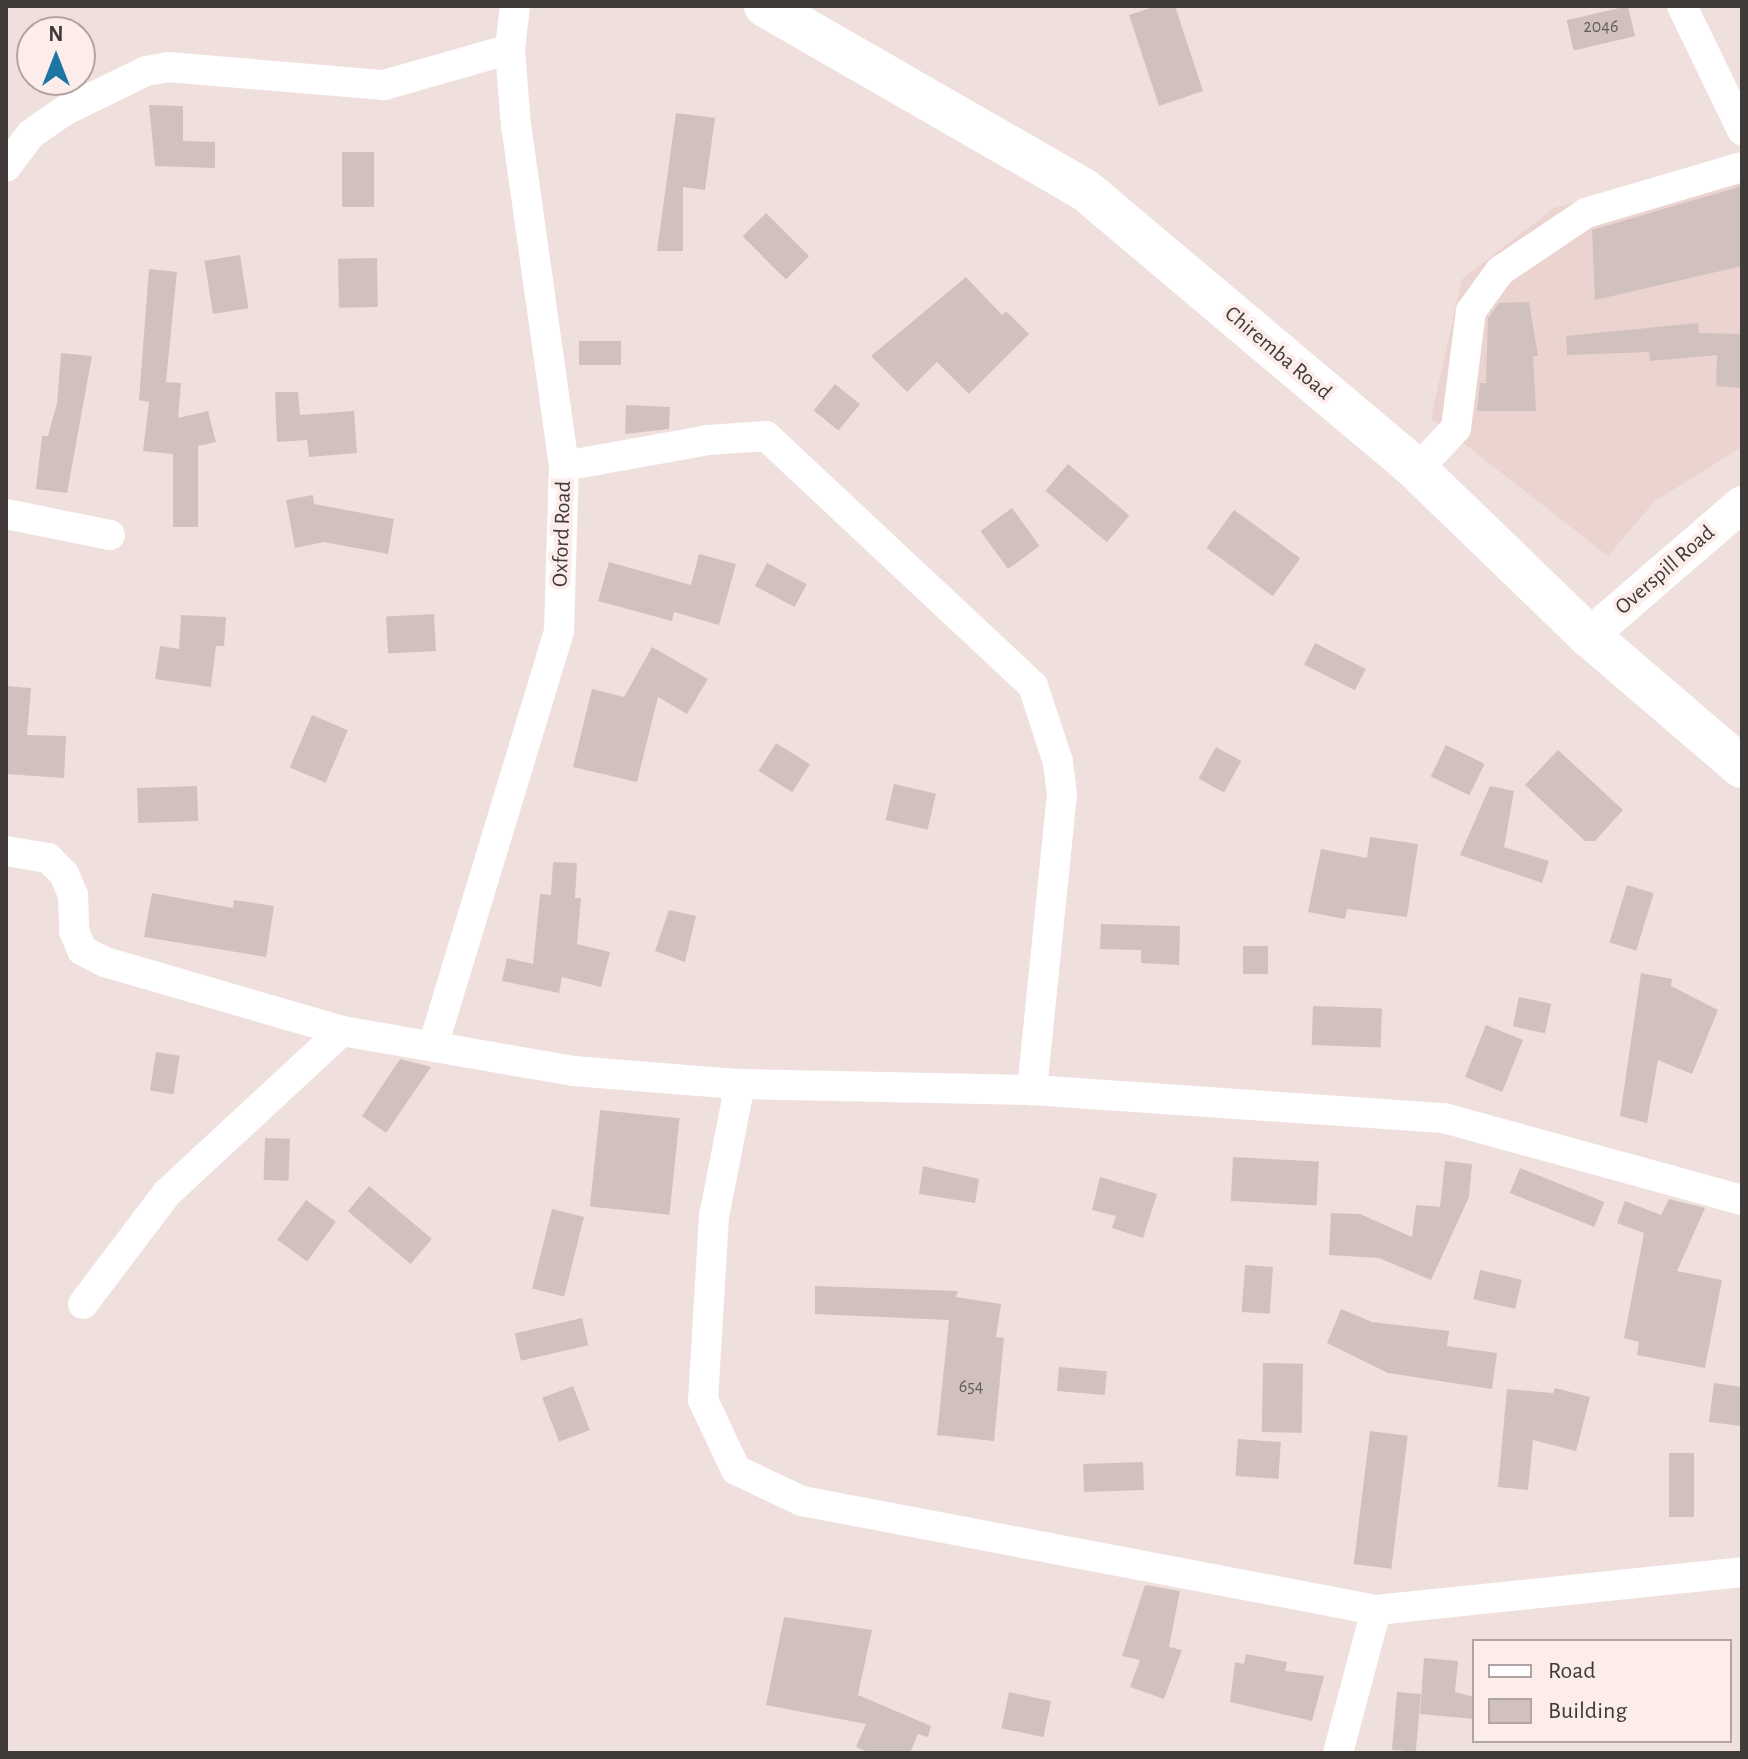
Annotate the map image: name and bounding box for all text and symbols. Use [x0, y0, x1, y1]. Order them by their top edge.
north arrow [16, 16, 96, 96]
house number: 2046 [1584, 16, 1618, 38]
text: N [48, 23, 64, 45]
street label: Chiremba Road [1219, 300, 1337, 406]
street label: Oxford Road [547, 480, 577, 588]
street label: Overspill Road [1610, 520, 1720, 620]
house number: 654 [959, 1376, 983, 1398]
legend [1472, 1639, 1732, 1743]
text: Road [1548, 1659, 1596, 1683]
text: Building [1548, 1699, 1627, 1723]

